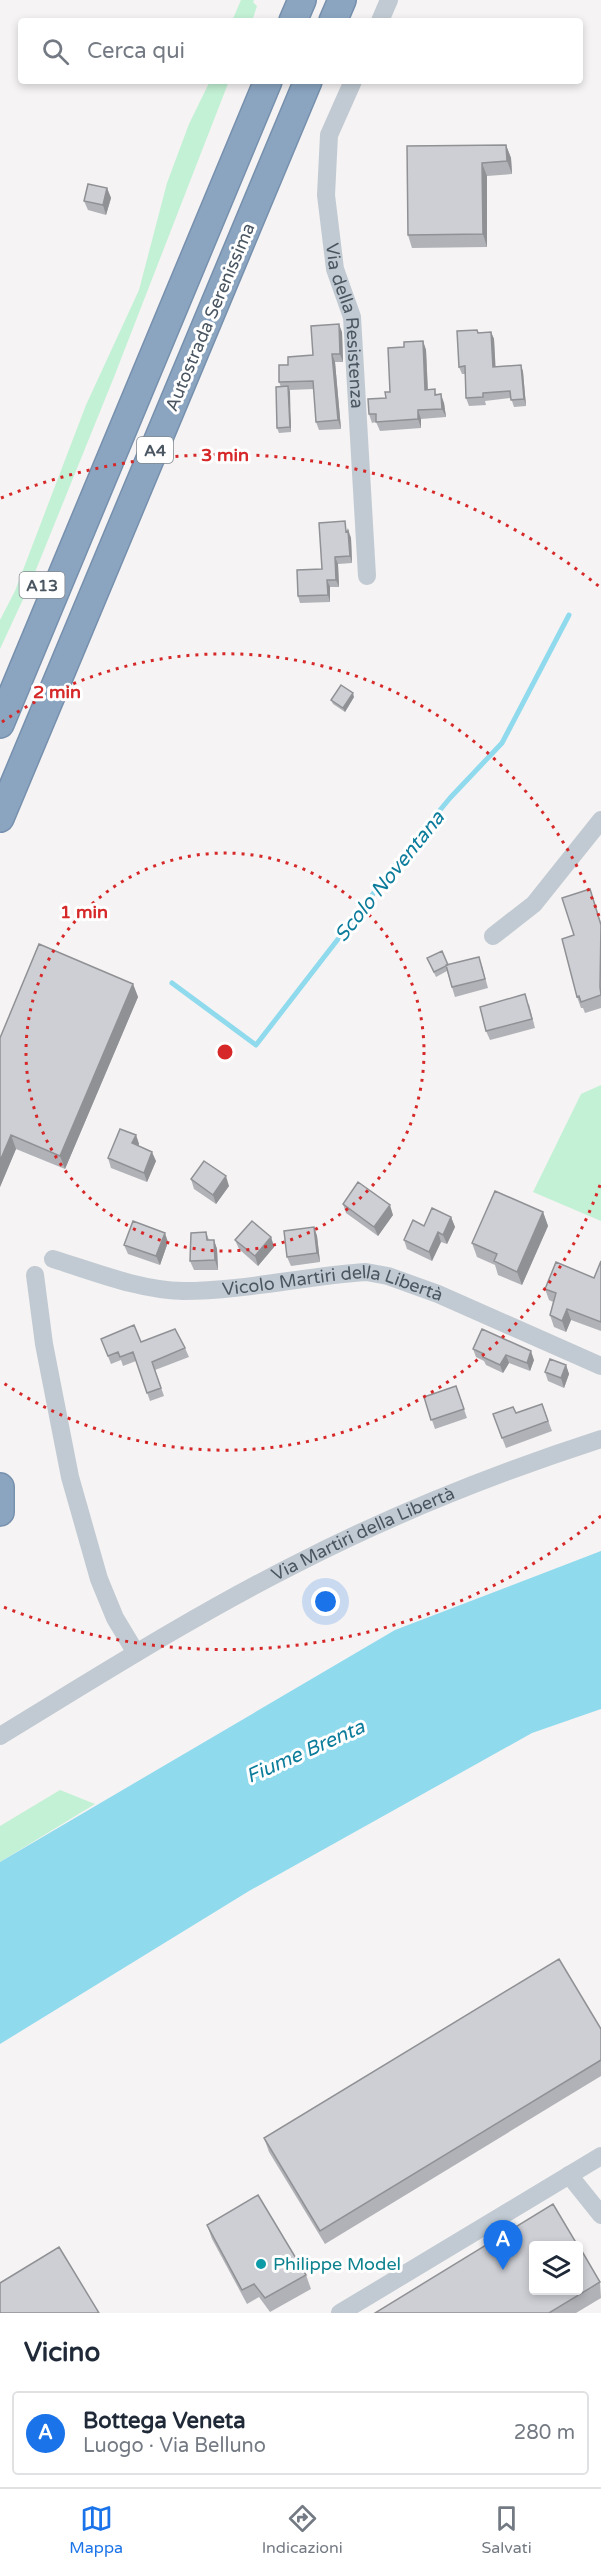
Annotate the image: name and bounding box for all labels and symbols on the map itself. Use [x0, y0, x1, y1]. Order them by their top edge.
street label: Autostrada Serenissima [160, 220, 260, 414]
street label: Via della Resistenza [321, 242, 368, 409]
road number: A4 [137, 437, 173, 463]
text: 3 min [201, 444, 249, 466]
road number: A13 [20, 572, 64, 598]
text: 2 min [33, 681, 81, 703]
water label: Scolo Noventana [330, 806, 450, 947]
text: 1 min [60, 901, 108, 923]
centre of rings [215, 1042, 235, 1062]
street label: Vicolo Martiri della Libertà [221, 1261, 446, 1306]
street label: Via Martiri della Libertà [268, 1482, 458, 1586]
your location [311, 1587, 340, 1616]
water label: Fiume Brenta [242, 1715, 369, 1789]
pin: A [484, 2220, 522, 2270]
place label: Philippe Model [273, 2253, 401, 2275]
marker: Philippe Model [254, 2257, 268, 2271]

